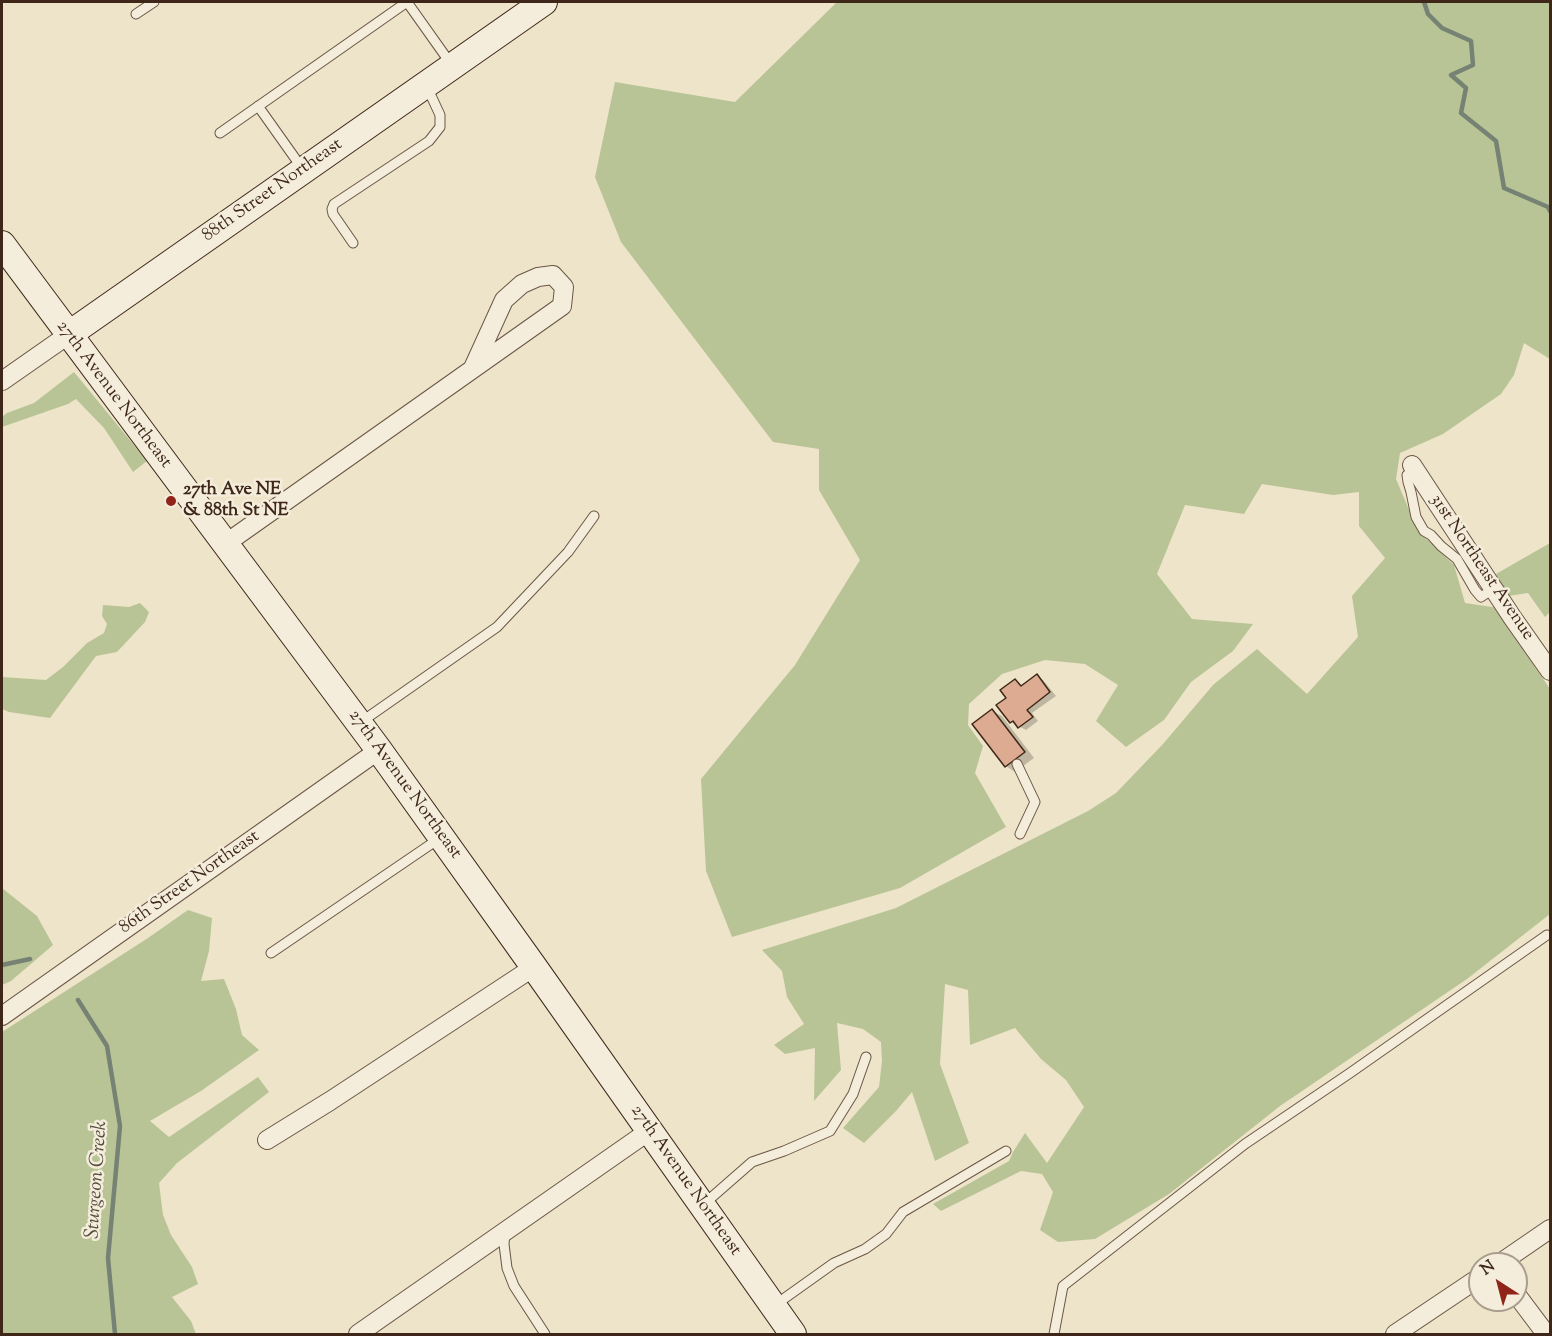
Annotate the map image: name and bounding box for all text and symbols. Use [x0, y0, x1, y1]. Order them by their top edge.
street label: 88th Street Northeast [199, 135, 347, 247]
street label: 27th Avenue Northeast [50, 317, 176, 473]
place label: 27th Ave NE & 88th St NE [183, 480, 288, 522]
street label: 31st Northeast Avenue [1424, 491, 1538, 645]
marker: 27th Ave NE & 88th St NE [164, 494, 178, 508]
street label: 27th Avenue Northeast [343, 706, 465, 864]
street label: 86th Street Northeast [116, 827, 264, 939]
street label: 27th Avenue Northeast [625, 1101, 745, 1261]
water label: Sturgeon Creek [82, 1120, 114, 1240]
north arrow [1468, 1252, 1528, 1312]
text: N [1476, 1256, 1500, 1282]

